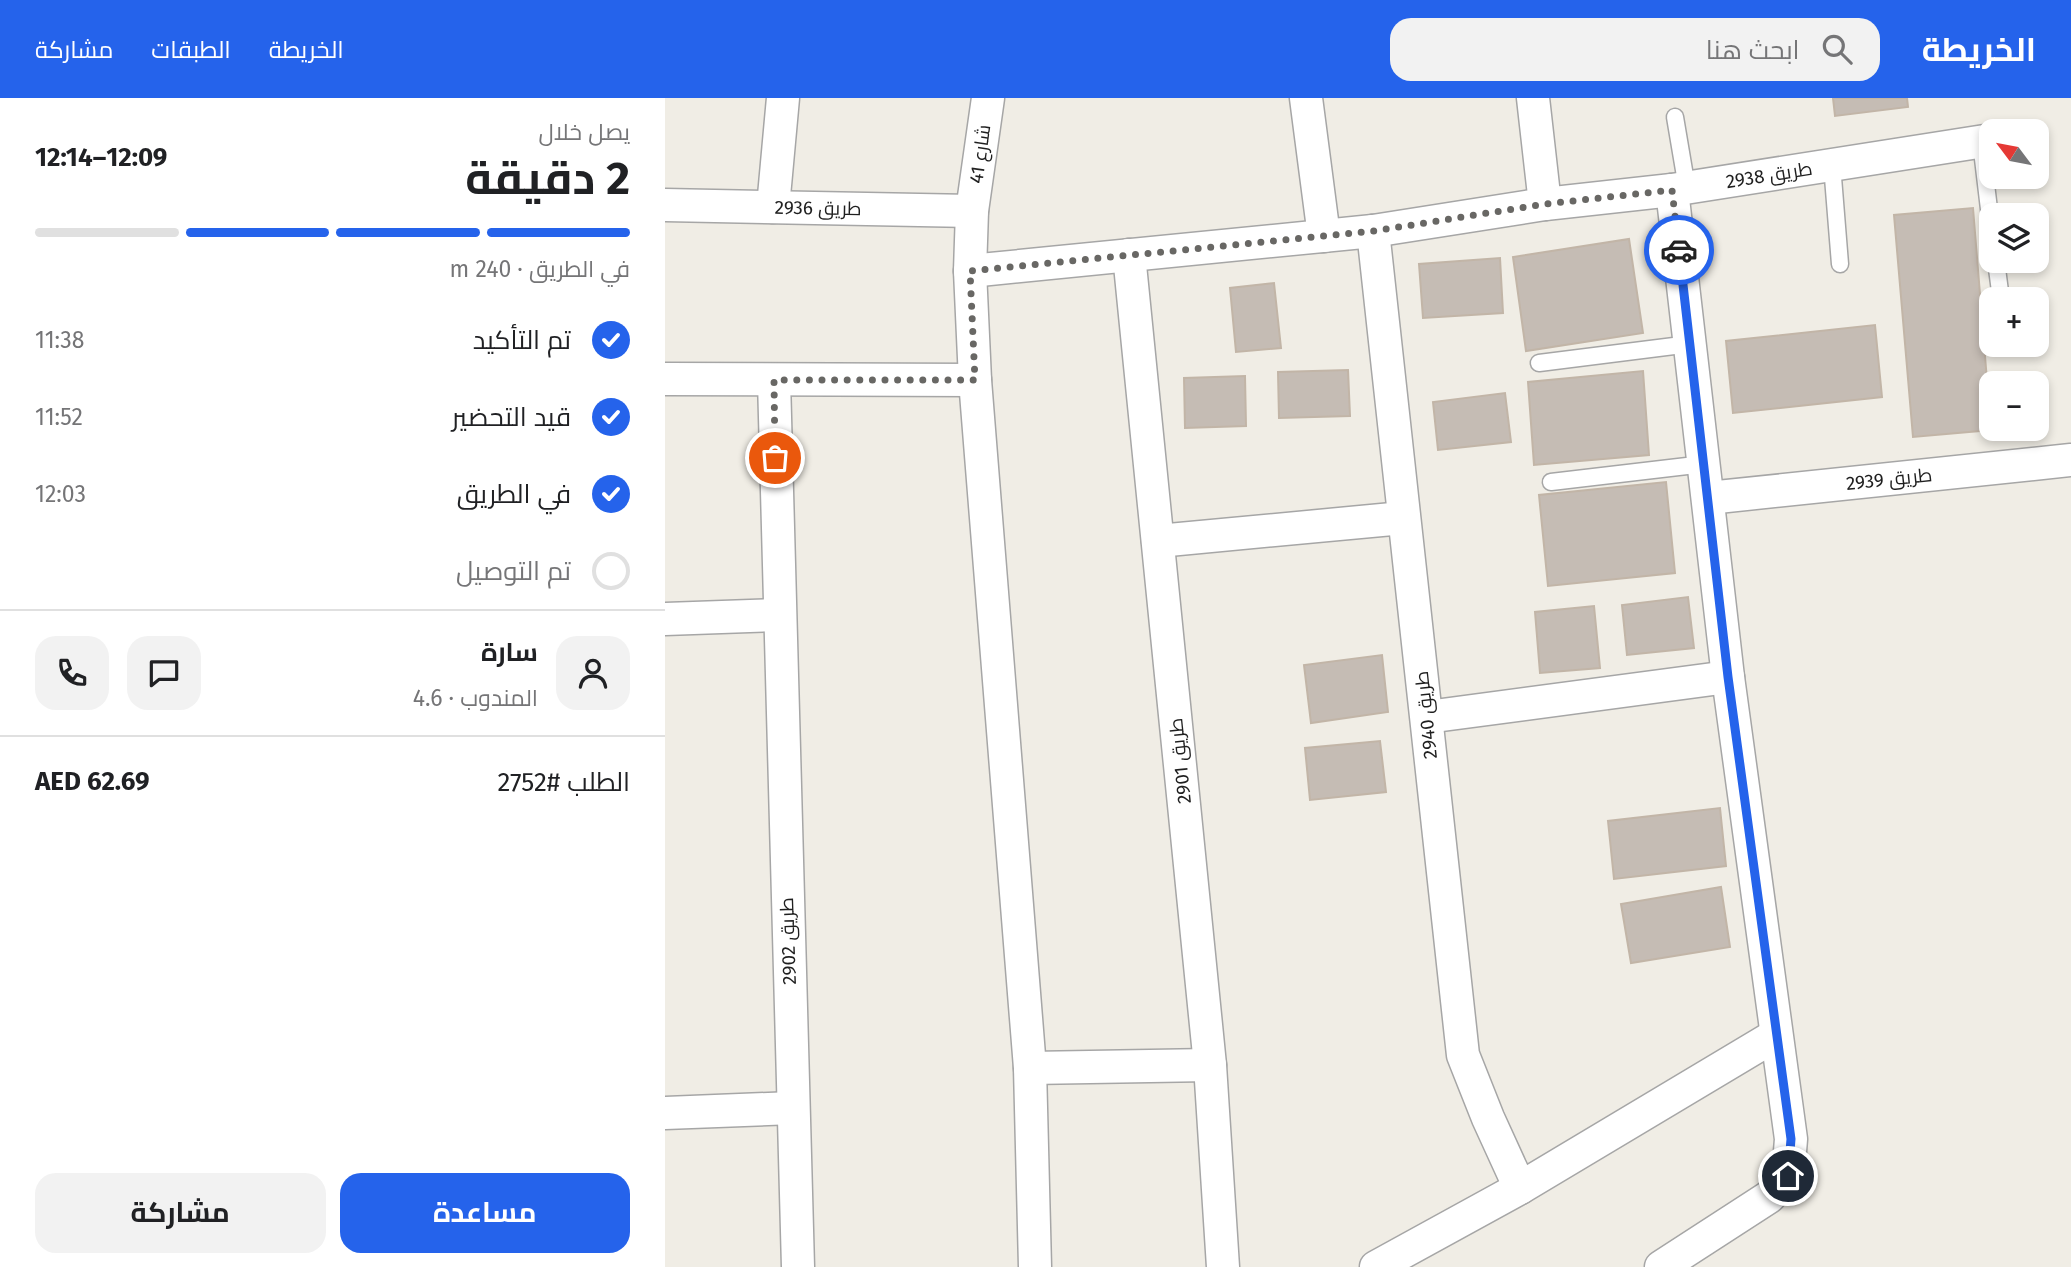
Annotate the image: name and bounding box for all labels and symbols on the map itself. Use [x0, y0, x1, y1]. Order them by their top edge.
north arrow [1979, 119, 2049, 189]
street label: شارع 41 [965, 123, 997, 185]
street label: طريق 2938 [1724, 157, 1814, 194]
street label: طريق 2936 [774, 196, 862, 221]
courier [1644, 215, 1714, 285]
pin [745, 428, 805, 488]
street label: طريق 2939 [1845, 463, 1933, 496]
street label: طريق 2940 [1410, 670, 1443, 760]
street label: طريق 2901 [1164, 717, 1197, 805]
street label: طريق 2902 [775, 897, 802, 985]
pin [1758, 1146, 1818, 1206]

